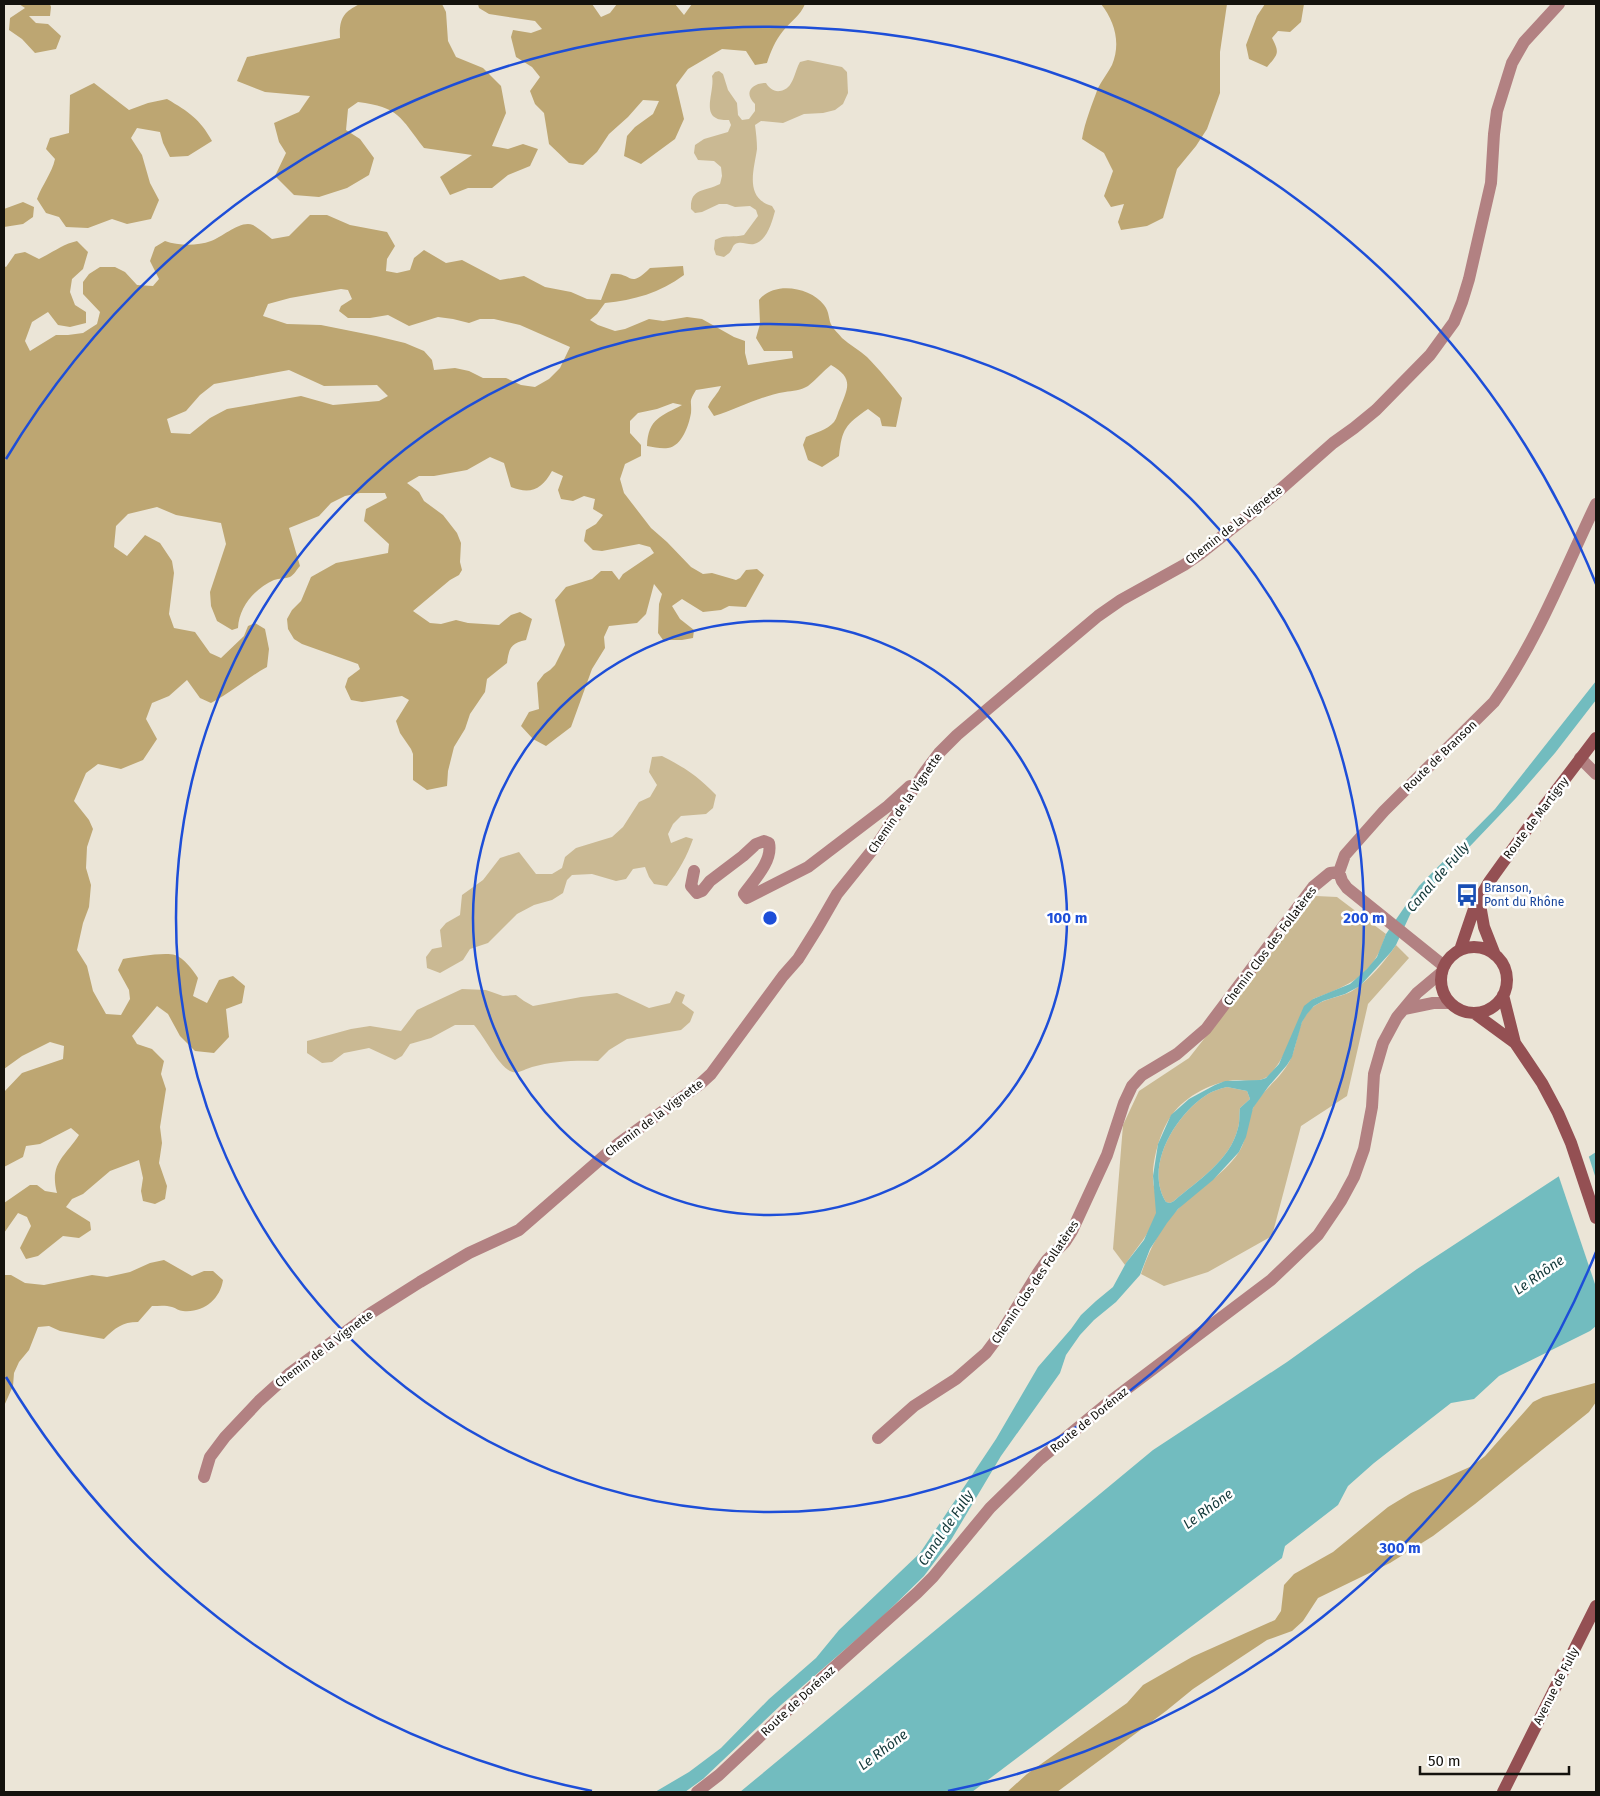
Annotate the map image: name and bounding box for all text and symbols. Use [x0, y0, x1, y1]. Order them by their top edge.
street label: Chemin de la Vignette [1183, 483, 1285, 567]
street label: Route de Branson [1400, 717, 1480, 795]
street label: Chemin de la Vignette [865, 750, 945, 856]
street label: Route de Martigny [1501, 774, 1571, 862]
water label: Canal de Fully [1403, 838, 1474, 916]
place label: Branson, Pont du Rhône [1484, 881, 1564, 909]
bus stop icon: Branson, Pont du Rhône [1454, 882, 1480, 908]
street label: Chemin Clos des Follatères [1221, 883, 1320, 1008]
centre of rings [761, 909, 779, 927]
text: 100 m [1047, 909, 1087, 927]
text: 200 m [1343, 909, 1385, 927]
street label: Chemin de la Vignette [602, 1077, 706, 1159]
street label: Chemin Clos des Follatères [989, 1217, 1082, 1346]
water label: Le Rhône [1511, 1252, 1567, 1298]
street label: Chemin de la Vignette [272, 1308, 376, 1390]
street label: Route de Dorénaz [1047, 1384, 1131, 1456]
water label: Le Rhône [1180, 1485, 1236, 1533]
water label: Canal de Fully [915, 1486, 978, 1569]
text: 300 m [1378, 1539, 1421, 1557]
street label: Avenue de Fully [1530, 1645, 1582, 1727]
street label: Route de Dorénaz [758, 1663, 838, 1739]
water label: Le Rhône [855, 1726, 911, 1774]
scale bar [1420, 1744, 1569, 1776]
text: 50 m [1428, 1752, 1461, 1770]

